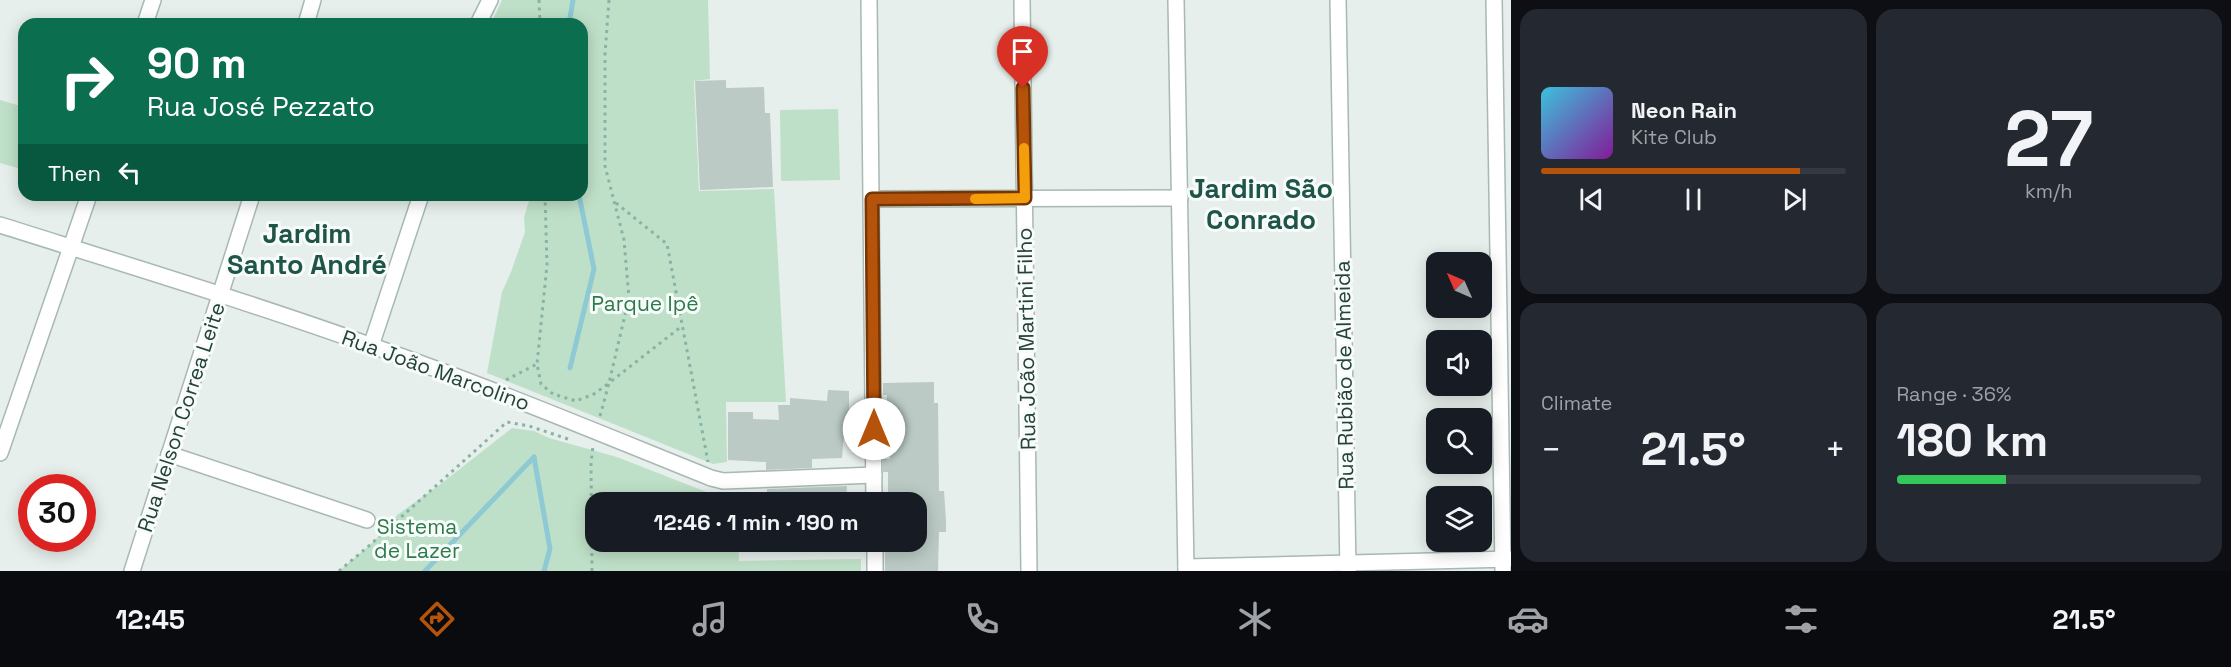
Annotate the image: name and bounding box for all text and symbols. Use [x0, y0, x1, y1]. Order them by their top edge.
pin [997, 26, 1048, 88]
icon: arrive [1006, 35, 1039, 68]
text: 90 m [147, 37, 247, 90]
icon: right [48, 42, 126, 120]
text: Rua José Pezzato [147, 89, 375, 124]
text: 27 [2004, 89, 2093, 189]
text: Neon Rain [1631, 96, 1737, 124]
text: Kite Club [1631, 124, 1717, 150]
icon: left [113, 156, 146, 189]
text: Then [48, 159, 101, 187]
district label: Jardim São Conrado [1189, 171, 1333, 237]
text: km/h [2025, 178, 2073, 204]
icon: previous [1575, 183, 1608, 216]
icon: pause [1677, 183, 1710, 216]
icon: next [1778, 183, 1811, 216]
district label: Jardim Santo André [227, 216, 387, 282]
street label: Rua João Martini Filho [1011, 228, 1041, 450]
north arrow [1426, 252, 1492, 318]
map controls [1426, 252, 1492, 552]
street label: Rua Rubião de Almeida [1329, 260, 1359, 490]
park label: Parque Ipê [591, 290, 699, 317]
street label: Rua Nelson Correa Leite [131, 299, 231, 535]
street label: Rua João Marcolino [338, 323, 534, 417]
button: sound [1426, 330, 1492, 396]
text: Range · 36% [1897, 381, 2011, 407]
text: Climate [1541, 390, 1612, 416]
position arrow [842, 397, 906, 461]
button: search [1426, 408, 1492, 474]
text: 180 km [1897, 412, 2048, 469]
text: 21.5° [1641, 421, 1746, 478]
text: − [1541, 429, 1561, 471]
text: + [1825, 429, 1846, 471]
speed limit sign: 30 [18, 474, 96, 552]
button: layers [1426, 486, 1492, 552]
text: 12:46 · 1 min · 190 m [654, 508, 859, 536]
park label: Sistema de Lazer [374, 513, 460, 564]
icon: directions [416, 598, 458, 640]
icon: music [689, 598, 731, 640]
icon: phone [961, 598, 1003, 640]
icon: climate [1234, 598, 1276, 640]
icon: car [1507, 598, 1549, 640]
icon: filters [1780, 598, 1822, 640]
text: 12:45 [115, 602, 185, 637]
text: 21.5° [2052, 602, 2116, 637]

